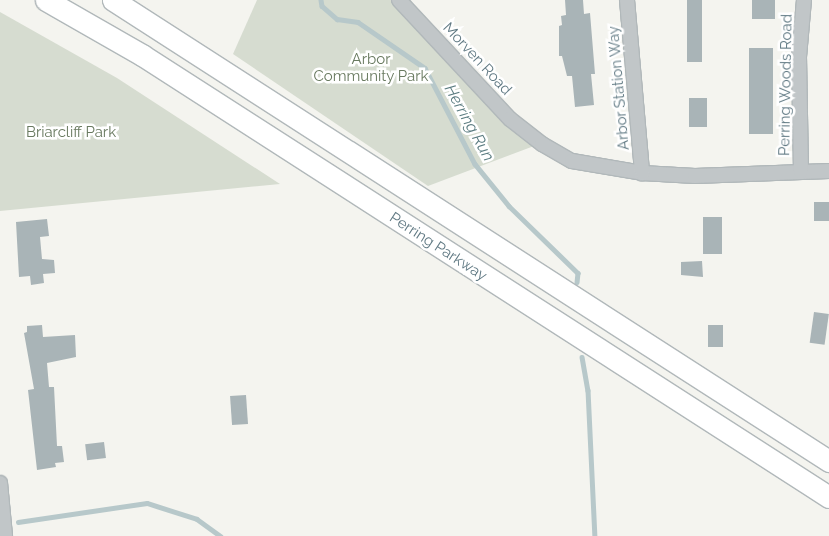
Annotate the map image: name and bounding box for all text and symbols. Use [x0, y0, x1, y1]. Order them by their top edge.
street label: Perring Woods Road [776, 14, 796, 156]
street label: Morven Road [439, 19, 515, 99]
street label: Arbor Station Way [605, 25, 633, 151]
park label: Arbor Community Park [313, 50, 429, 85]
water label: Herring Run [440, 81, 498, 165]
park label: Briarcliff Park [26, 124, 116, 142]
street label: Perring Parkway [386, 209, 490, 285]

